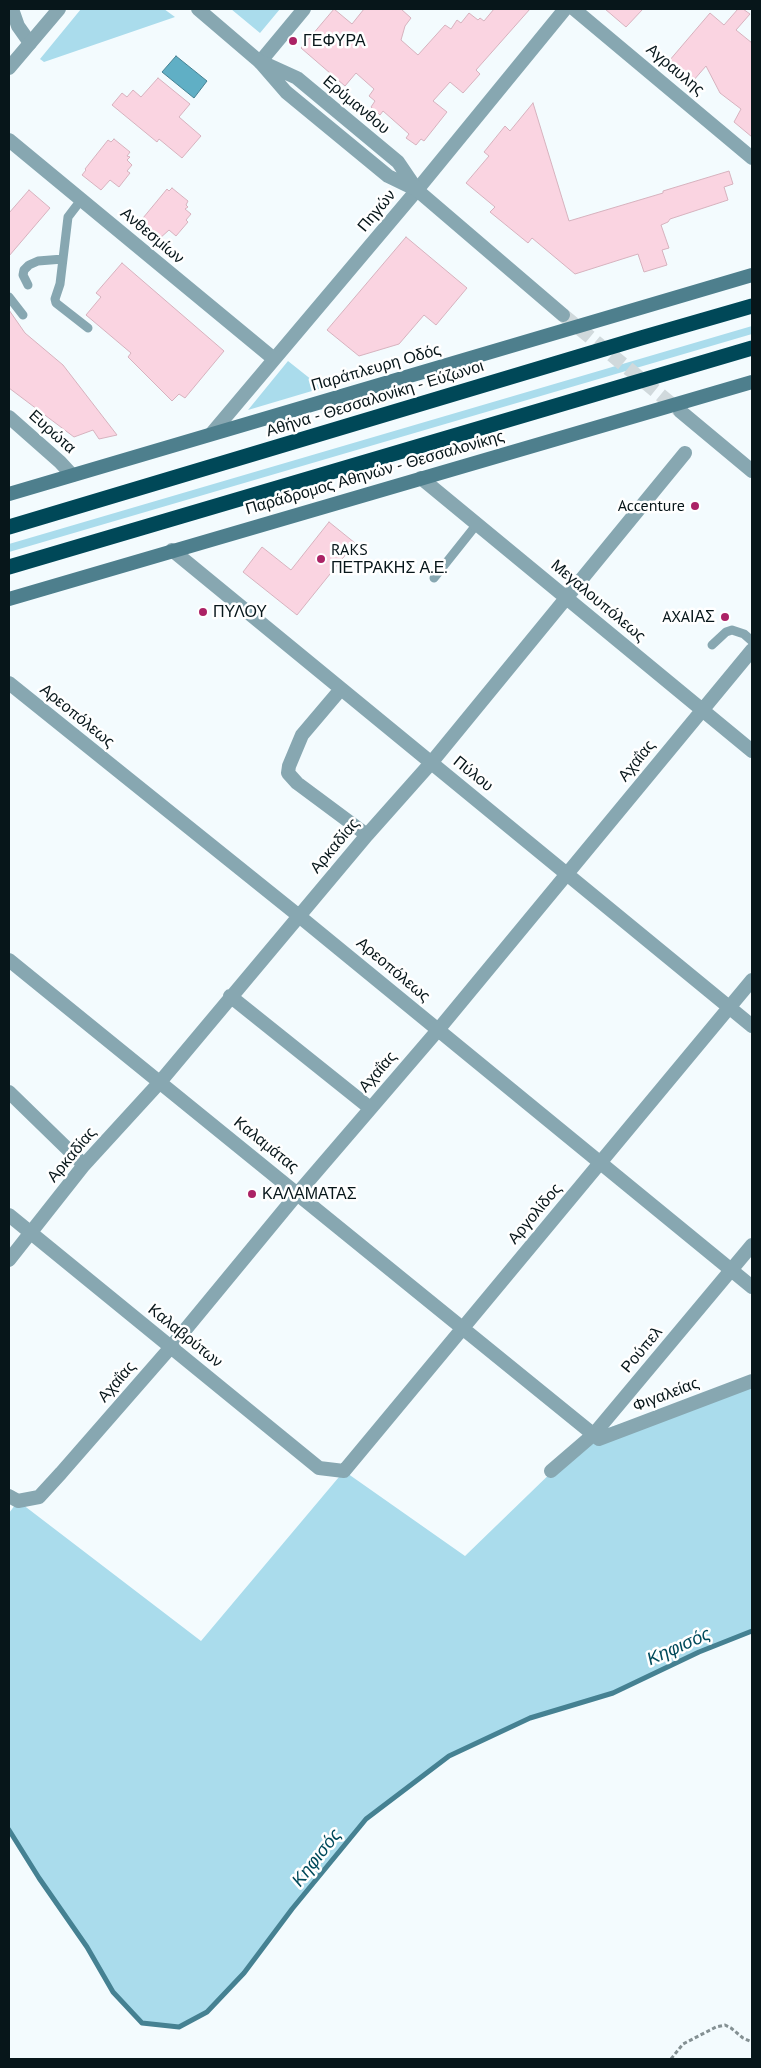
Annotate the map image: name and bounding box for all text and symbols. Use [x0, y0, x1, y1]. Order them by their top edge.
place label: ΓΕΦΥΡΑ [303, 31, 366, 51]
marker: ΓΕΦΥΡΑ [287, 35, 299, 47]
street label: Αγραυλης [642, 40, 708, 100]
street label: Ερύμανθου [319, 72, 393, 138]
street label: Πηγών [354, 186, 400, 236]
street label: Ανθεσμίων [116, 204, 188, 268]
street label: Παράπλευρη Οδός [309, 340, 443, 396]
street label: Αθήνα - Θεσσαλονίκη - Εύζωνοι [264, 357, 486, 441]
street label: Ευρώτα [25, 406, 79, 458]
street label: Παράδρομος Αθηνών - Θεσσαλονίκης [243, 427, 507, 519]
place label: Accenture [618, 496, 685, 516]
marker: Accenture [689, 500, 701, 512]
place label: RAKS ΠΕΤΡΑΚΗΣ Α.Ε. [331, 540, 448, 578]
marker: RAKS ΠΕΤΡΑΚΗΣ Α.Ε. [315, 553, 327, 565]
street label: Μεγαλουπόλεως [547, 556, 649, 646]
place label: ΠΥΛΟΥ [213, 602, 267, 622]
marker: ΠΥΛΟΥ [197, 606, 209, 618]
place label: AXAΙΑΣ [662, 607, 715, 627]
marker: AXAΙΑΣ [719, 611, 731, 623]
street label: Αρεοπόλεως [36, 680, 118, 752]
street label: Αχαΐας [614, 736, 660, 786]
street label: Πύλου [449, 752, 497, 796]
street label: Αρκαδίας [306, 814, 364, 878]
street label: Αρεοπόλεως [352, 934, 434, 1006]
street label: Αχαΐας [355, 1048, 401, 1096]
street label: Καλαμάτας [230, 1113, 302, 1177]
street label: Αρκαδίας [43, 1123, 101, 1187]
street label: Αργολίδος [504, 1180, 566, 1248]
place label: ΚΑΛΑΜΑΤΑΣ [262, 1184, 357, 1204]
marker: ΚΑΛΑΜΑΤΑΣ [246, 1188, 258, 1200]
street label: Καλαβρύτων [144, 1300, 226, 1372]
street label: Ρούπελ [617, 1323, 667, 1377]
street label: Αχαΐας [94, 1358, 140, 1406]
street label: Φιγαλείας [630, 1374, 702, 1416]
water label: Κηφισός [644, 1623, 714, 1671]
water label: Κηφισός [288, 1825, 346, 1891]

